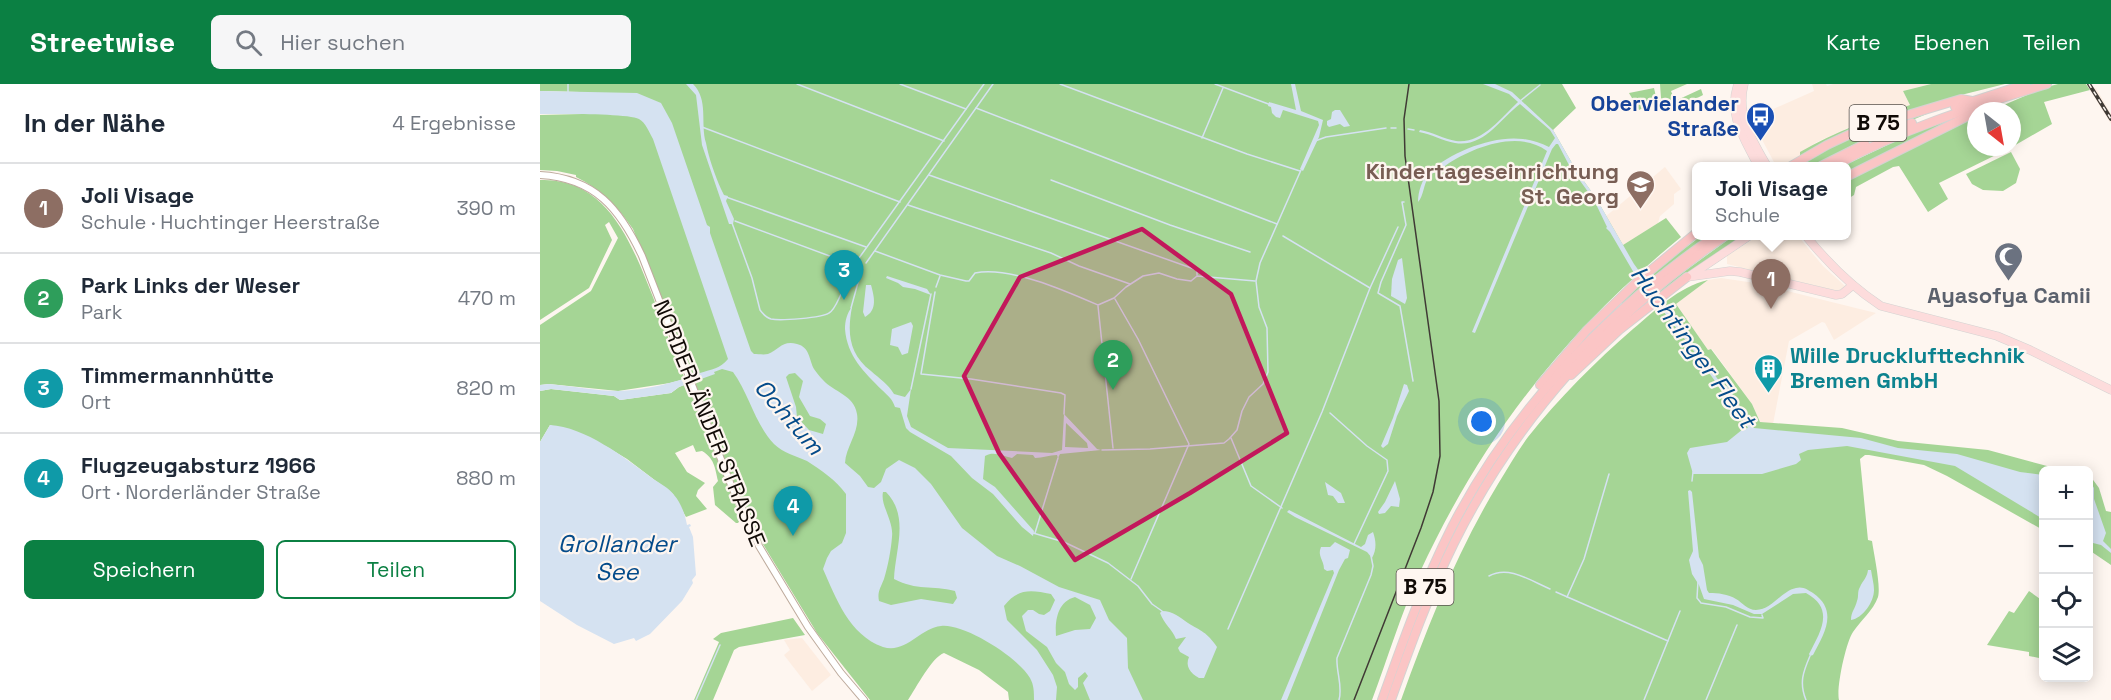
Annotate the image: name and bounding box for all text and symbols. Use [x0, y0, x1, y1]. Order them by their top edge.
search box [211, 15, 631, 69]
text: Streetwise [30, 24, 175, 60]
icon: search [232, 26, 265, 59]
text: Hier suchen [280, 28, 405, 56]
text: Karte [1826, 29, 1881, 56]
text: Ebenen [1914, 29, 1990, 56]
text: Teilen [2023, 29, 2081, 56]
place label: Obervielander Straße [1591, 89, 1739, 142]
bus stop icon: Obervielander Straße [1744, 100, 1776, 142]
north arrow [1967, 102, 2021, 156]
road number: B 75 [1850, 105, 1906, 141]
text: In der Nähe [24, 106, 165, 140]
text: 4 Ergebnisse [392, 110, 516, 136]
place label: Kindertageseinrichtung St. Georg [1366, 157, 1619, 210]
popup [1692, 162, 1851, 240]
school or university icon: Kindertageseinrichtung St. Georg [1624, 168, 1656, 210]
text: Joli Visage [1715, 174, 1828, 202]
text: Joli Visage [81, 181, 194, 209]
text: 1 [39, 195, 48, 221]
text: 390 m [457, 195, 516, 221]
text: Schule [1715, 202, 1780, 228]
text: Schule · Huchtinger Heerstraße [81, 209, 380, 235]
mosque icon: Ayasofya Camii [1993, 240, 2025, 282]
pin: 3 [824, 250, 864, 300]
water label: Huchtinger Fleet [1624, 259, 1764, 436]
pin: 1 [1752, 260, 1790, 309]
text: Park Links der Weser [81, 271, 300, 299]
place label: Ayasofya Camii [1927, 281, 2091, 309]
text: 2 [38, 285, 49, 311]
text: 470 m [458, 285, 516, 311]
street label: NORDERLÄNDER STRASSE [648, 295, 772, 551]
text: Park [81, 299, 123, 325]
pin: 2 [1094, 340, 1132, 390]
place label: Wille Drucklufttechnik Bremen GmbH [1790, 341, 2026, 394]
building icon: Wille Drucklufttechnik Bremen GmbH [1753, 352, 1785, 394]
text: Timmermannhütte [81, 361, 274, 389]
water label: Ochtum [748, 372, 832, 462]
text: 3 [37, 375, 50, 401]
text: 820 m [456, 375, 516, 401]
text: Ort [81, 389, 111, 415]
your location [1467, 407, 1496, 436]
text: Flugzeugabsturz 1966 [81, 451, 316, 479]
text: 4 [37, 465, 50, 491]
text: 880 m [456, 465, 516, 491]
map controls [2039, 466, 2093, 682]
button: + [2039, 466, 2093, 520]
text: Ort · Norderländer Straße [81, 479, 321, 505]
pin: 4 [774, 486, 812, 536]
button: − [2039, 520, 2093, 574]
water label: Grollander See [558, 528, 679, 587]
button: Speichern [24, 540, 264, 599]
button: Teilen [276, 540, 516, 599]
road number: B 75 [1396, 569, 1454, 605]
button: locate [2039, 574, 2093, 628]
button: layers [2039, 628, 2093, 682]

